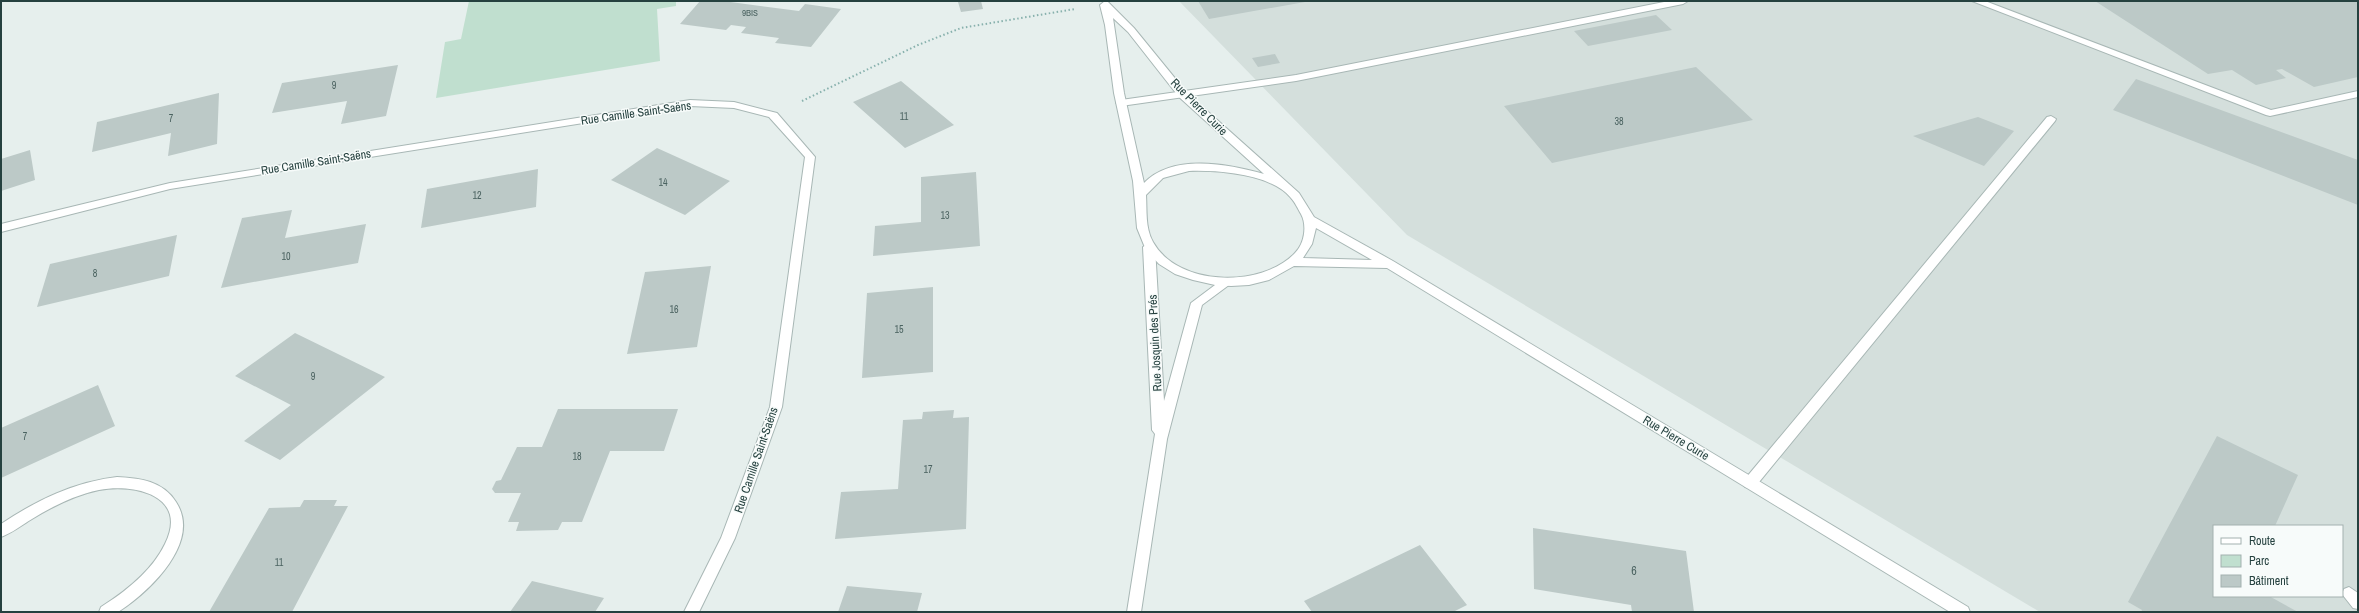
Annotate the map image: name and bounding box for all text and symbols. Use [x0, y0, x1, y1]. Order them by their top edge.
house number: 9BIS [742, 7, 758, 19]
street label: Rue Pierre Curie [1167, 75, 1231, 139]
house number: 9 [332, 79, 337, 92]
street label: Rue Camille Saint-Saëns [580, 97, 692, 129]
house number: 11 [900, 110, 909, 123]
house number: 7 [169, 112, 174, 125]
house number: 38 [1614, 115, 1624, 128]
street label: Rue Camille Saint-Saëns [260, 145, 372, 179]
house number: 14 [658, 176, 668, 189]
house number: 12 [472, 189, 482, 202]
house number: 13 [940, 209, 950, 222]
house number: 10 [281, 250, 291, 263]
house number: 8 [93, 267, 98, 280]
street label: Rue Josquin des Prés [1144, 294, 1166, 392]
house number: 16 [669, 303, 679, 316]
house number: 15 [894, 323, 904, 336]
house number: 9 [311, 370, 316, 383]
street label: Rue Camille Saint-Saëns [730, 405, 782, 515]
street label: Rue Pierre Curie [1640, 412, 1712, 464]
house number: 7 [23, 430, 28, 443]
house number: 18 [572, 450, 582, 463]
house number: 17 [923, 463, 933, 476]
legend [2213, 525, 2343, 597]
text: Route [2249, 533, 2275, 549]
text: Parc [2249, 553, 2269, 569]
house number: 11 [275, 556, 284, 569]
house number: 6 [1631, 563, 1637, 579]
text: Bâtiment [2249, 573, 2289, 589]

